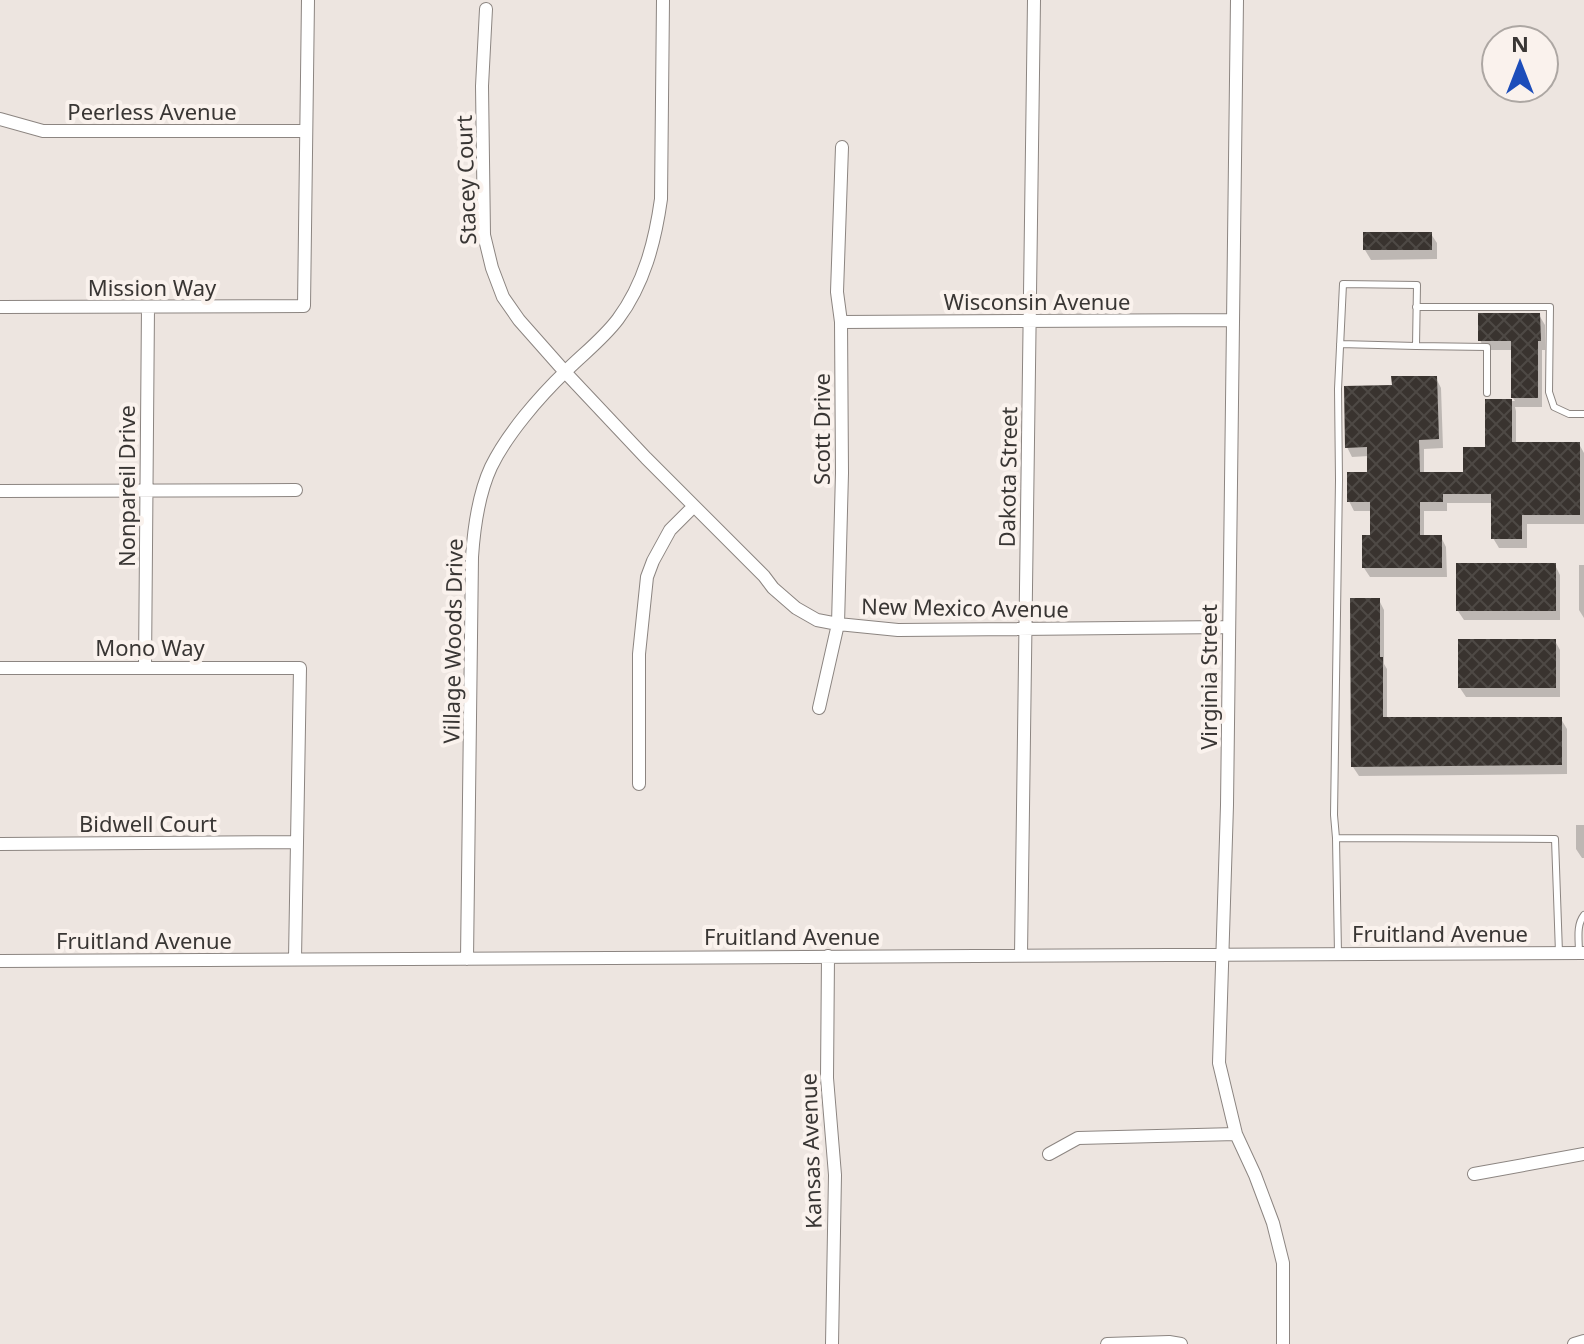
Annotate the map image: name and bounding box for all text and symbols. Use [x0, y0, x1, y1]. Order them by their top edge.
north arrow [1480, 24, 1560, 104]
text: N [1511, 28, 1529, 58]
street label: Peerless Avenue [67, 96, 237, 126]
street label: Stacey Court [448, 115, 482, 245]
street label: Mission Way [88, 272, 217, 302]
street label: Wisconsin Avenue [944, 286, 1130, 316]
street label: Scott Drive [806, 373, 836, 485]
street label: Nonpareil Drive [111, 405, 141, 567]
street label: Dakota Street [991, 406, 1023, 548]
street label: Village Woods Drive [435, 538, 469, 744]
street label: New Mexico Avenue [861, 590, 1069, 624]
street label: Virginia Street [1193, 604, 1223, 750]
street label: Mono Way [95, 632, 206, 662]
street label: Bidwell Court [79, 808, 217, 838]
street label: Fruitland Avenue [1352, 918, 1528, 948]
street label: Fruitland Avenue [704, 921, 880, 951]
street label: Fruitland Avenue [56, 925, 232, 955]
street label: Kansas Avenue [792, 1073, 828, 1229]

